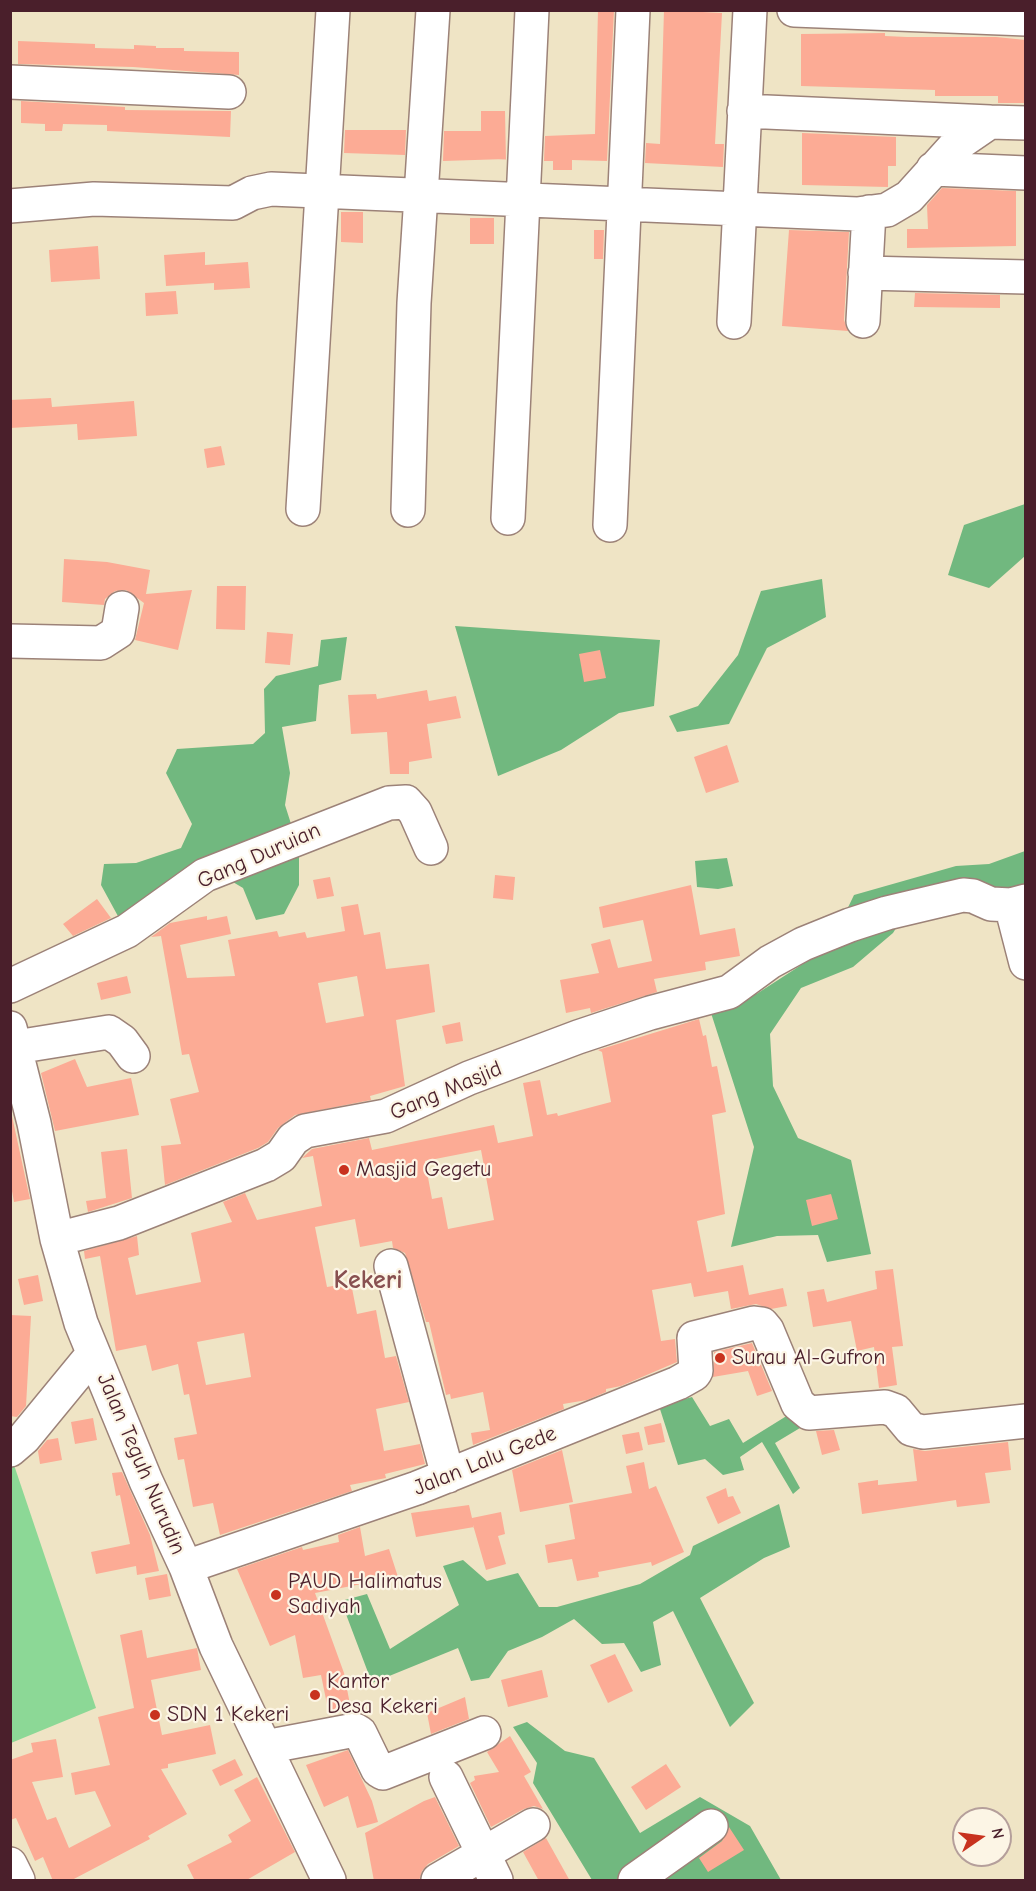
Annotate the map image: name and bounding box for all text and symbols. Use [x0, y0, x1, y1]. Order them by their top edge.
street label: Gang Duruian [193, 817, 325, 895]
street label: Gang Masjid [386, 1056, 506, 1126]
place label: Masjid Gegetu [356, 1157, 491, 1183]
marker: Masjid Gegetu [337, 1163, 351, 1177]
district label: Kekeri [333, 1265, 403, 1297]
place label: Surau Al-Gufron [732, 1345, 885, 1371]
marker: Surau Al-Gufron [713, 1351, 727, 1365]
street label: Jalan Teguh Nurudin [91, 1369, 191, 1559]
street label: Jalan Lalu Gede [410, 1420, 560, 1502]
place label: PAUD Halimatus Sadiyah [288, 1569, 442, 1621]
marker: PAUD Halimatus Sadiyah [269, 1588, 283, 1602]
place label: Kantor Desa Kekeri [327, 1669, 438, 1720]
marker: Kantor Desa Kekeri [308, 1688, 322, 1702]
place label: SDN 1 Kekeri [167, 1702, 289, 1728]
marker: SDN 1 Kekeri [148, 1708, 162, 1722]
north arrow [952, 1807, 1012, 1867]
text: N [988, 1826, 1008, 1841]

